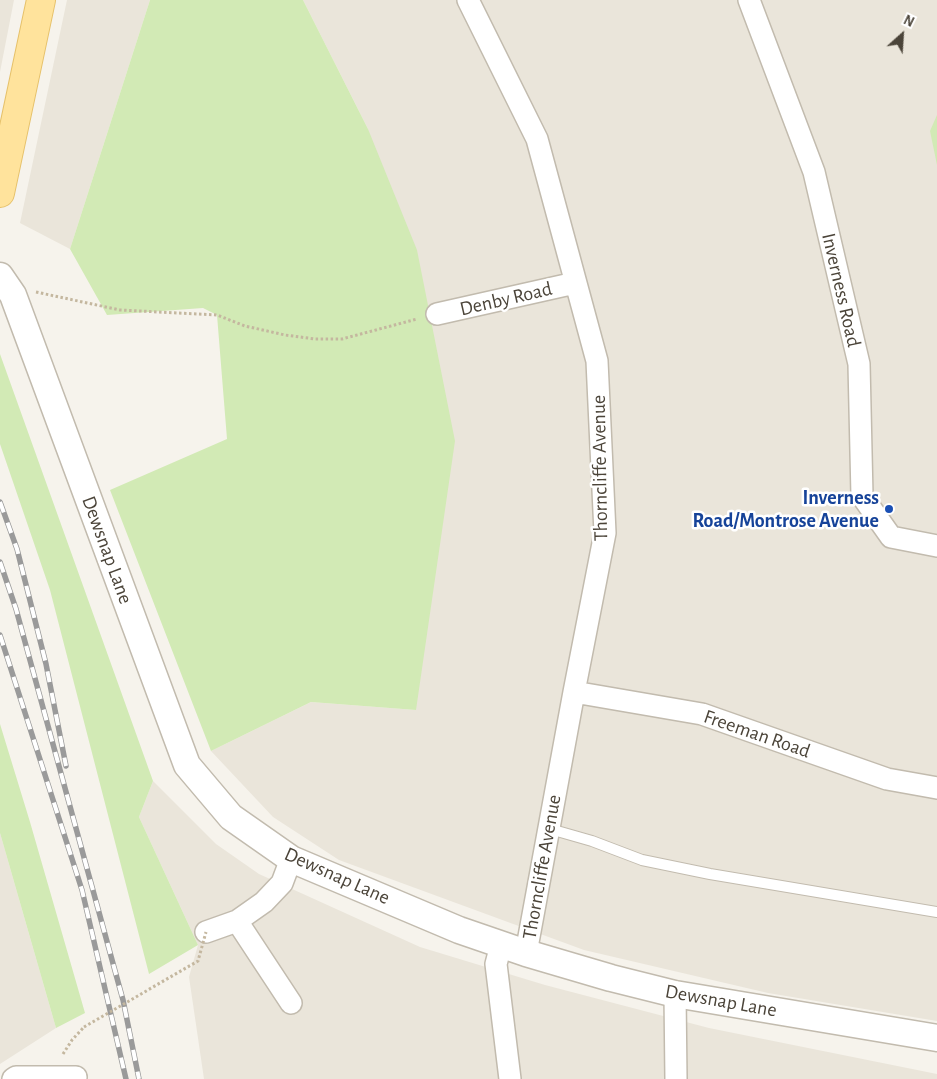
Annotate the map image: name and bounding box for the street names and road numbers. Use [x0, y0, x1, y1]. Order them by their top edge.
street label: Inverness Road [816, 231, 866, 349]
street label: Denby Road [457, 277, 555, 321]
street label: Thorncliffe Avenue [587, 395, 613, 541]
street label: Dewsnap Lane [76, 493, 138, 607]
street label: Freeman Road [700, 705, 814, 763]
street label: Thorncliffe Avenue [517, 793, 567, 941]
street label: Dewsnap Lane [281, 842, 393, 910]
street label: Dewsnap Lane [663, 979, 779, 1023]

